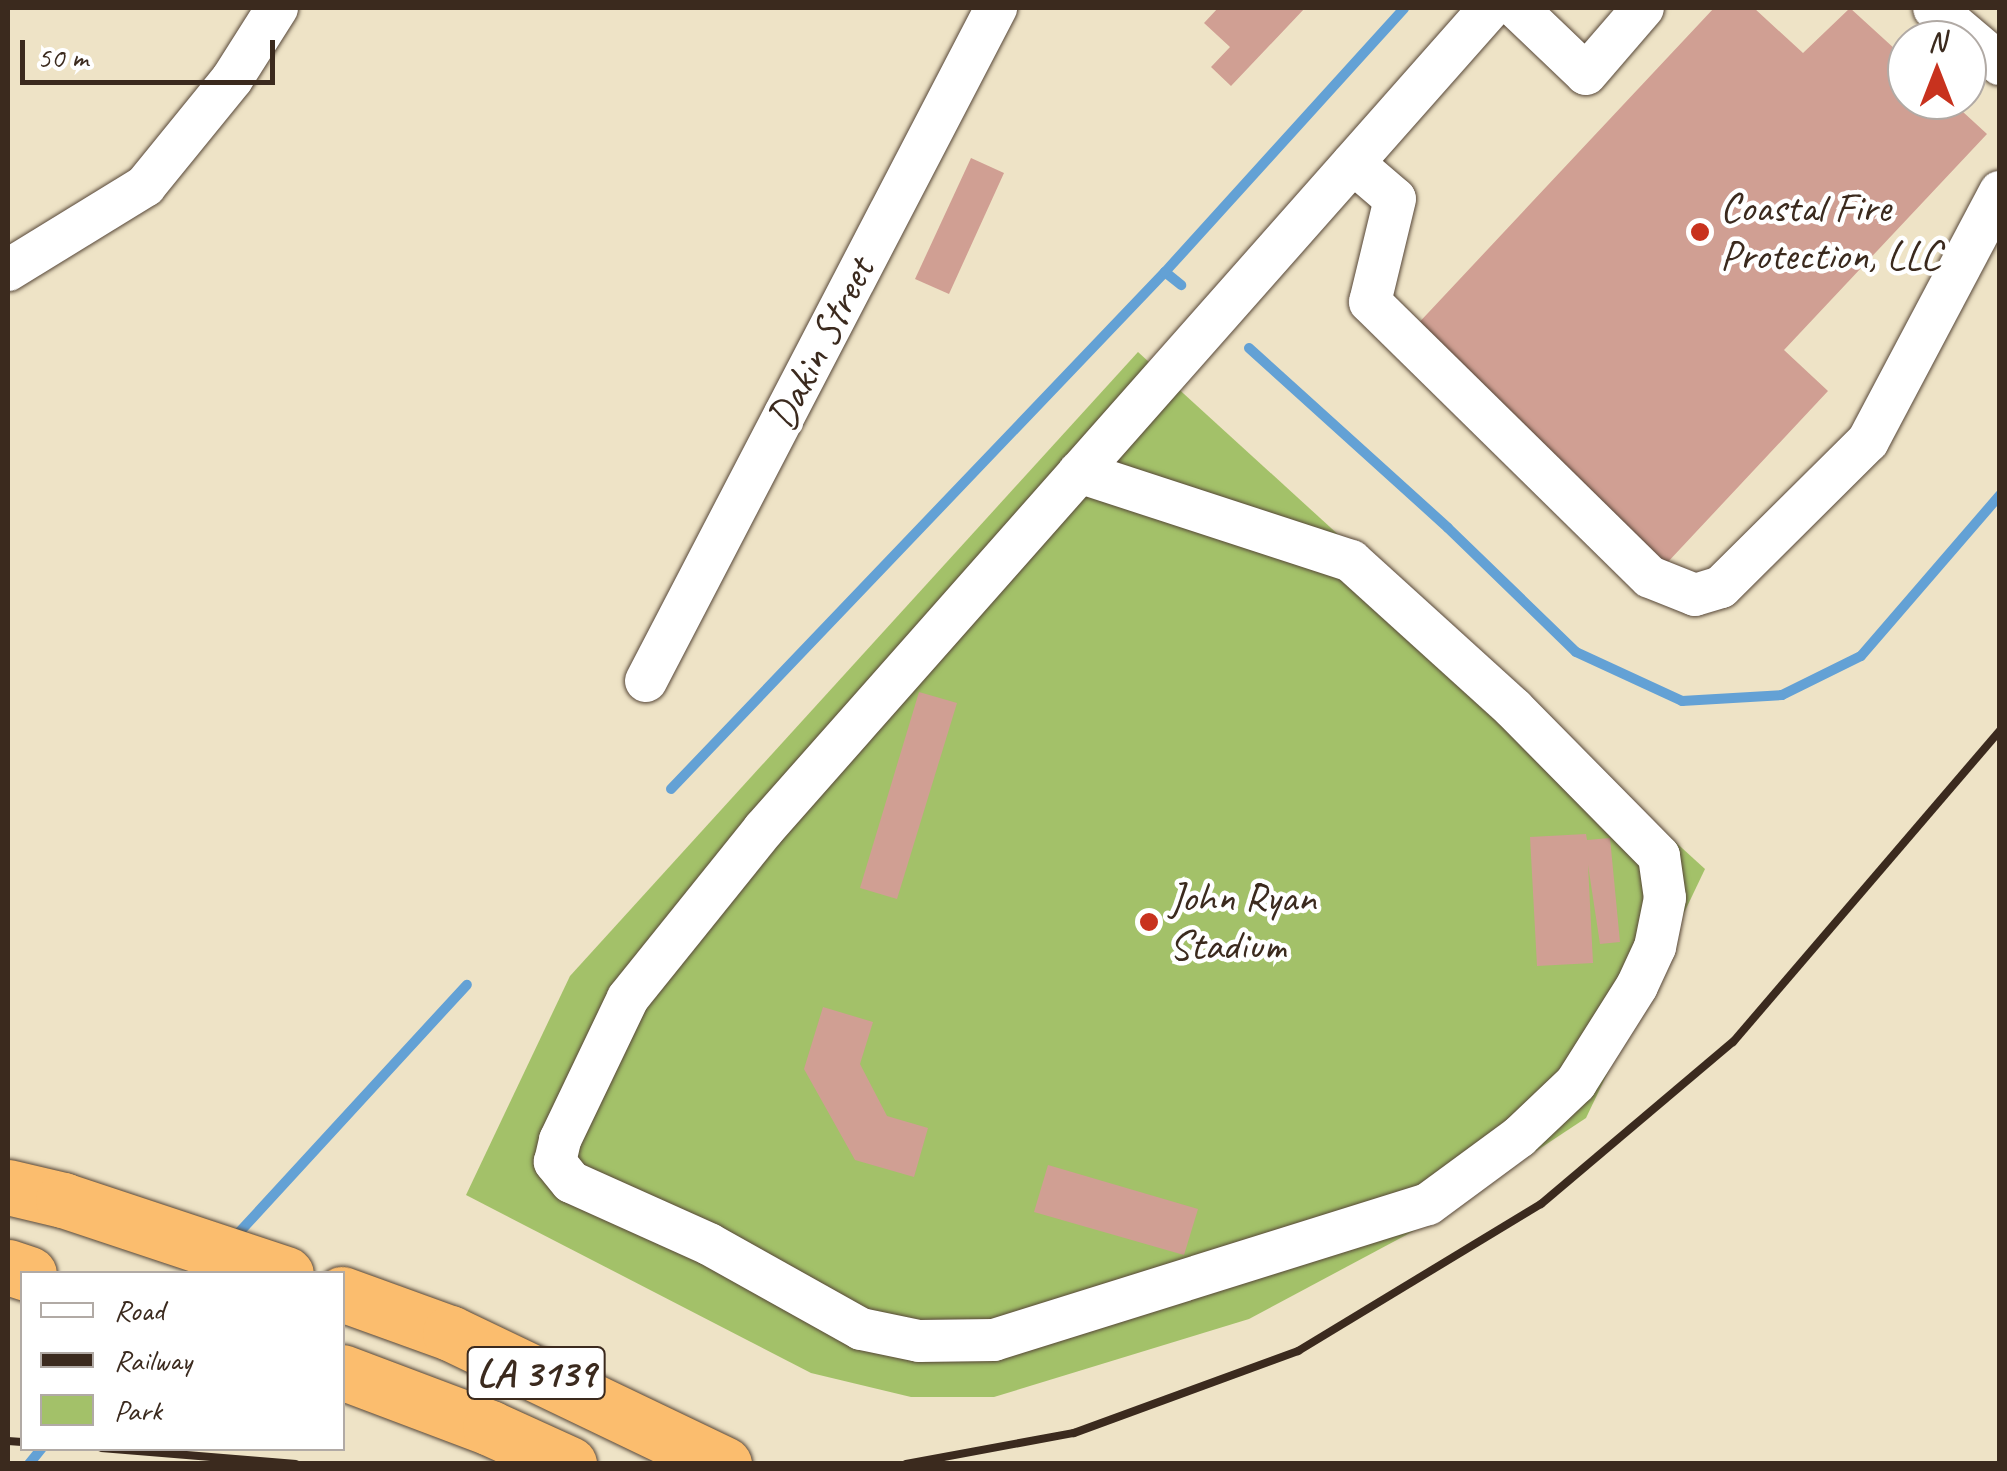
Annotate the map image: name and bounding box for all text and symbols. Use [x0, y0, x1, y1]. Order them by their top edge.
scale bar [25, 20, 280, 82]
north arrow [1887, 20, 1987, 120]
text: N [1928, 24, 1946, 59]
text: 50 m [37, 38, 88, 76]
place label: Coastal Fire Protection, LLC [1720, 183, 1941, 282]
marker: Coastal Fire Protection, LLC [1689, 221, 1711, 243]
street label: Dakin Street [756, 250, 886, 438]
place label: John Ryan Stadium [1169, 873, 1319, 971]
marker: John Ryan Stadium [1138, 911, 1160, 933]
legend [20, 1271, 345, 1451]
text: Road [114, 1291, 164, 1329]
road number: LA 3139 [466, 1338, 606, 1408]
text: Railway [114, 1341, 192, 1379]
text: Park [114, 1391, 162, 1429]

